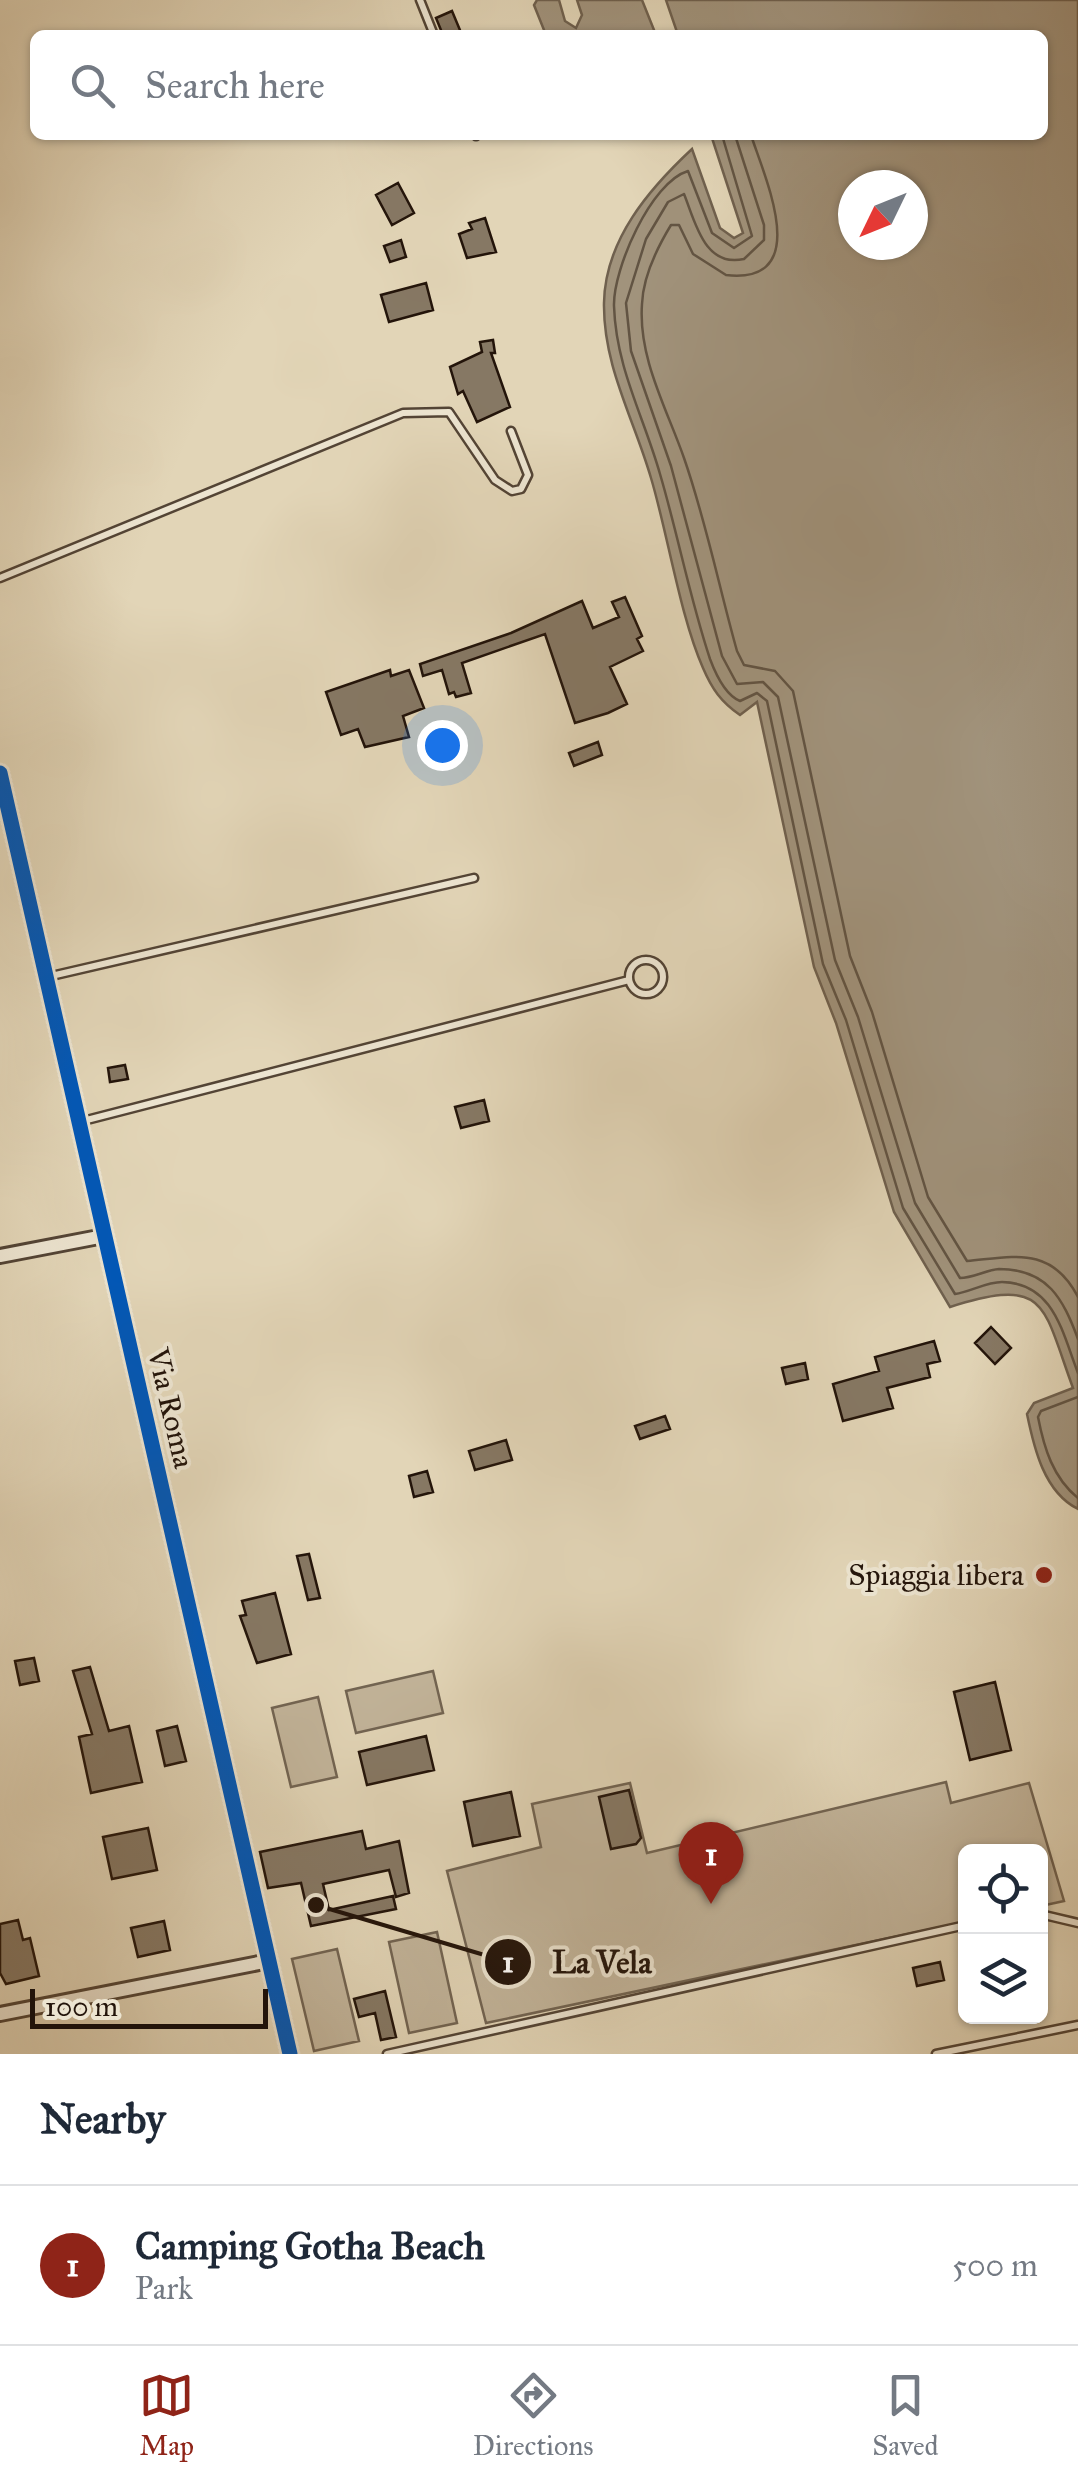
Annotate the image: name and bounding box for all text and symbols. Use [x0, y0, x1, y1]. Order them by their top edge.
search box [30, 30, 1048, 140]
icon: search [65, 58, 120, 113]
text: Search here [145, 62, 325, 108]
north arrow [838, 170, 928, 260]
your location [417, 720, 468, 771]
street label: Via Roma [139, 1343, 202, 1472]
place label: Spiaggia libera [848, 1557, 1024, 1593]
marker: Spiaggia libera [1033, 1564, 1055, 1586]
pin: 1 [678, 1822, 744, 1904]
map controls [958, 1844, 1048, 2024]
button: locate [958, 1844, 1048, 1934]
callout: La Vela [483, 1931, 672, 1993]
button: layers [958, 1934, 1048, 2024]
text: La Vela [552, 1943, 653, 1982]
text: 1 [502, 1944, 514, 1980]
scale bar [30, 1984, 268, 2028]
text: 100 m [45, 1989, 118, 2024]
text: Nearby [40, 2093, 165, 2145]
text: Camping Gotha Beach [135, 2223, 485, 2269]
text: 1 [66, 2246, 79, 2285]
text: 500 m [952, 2246, 1038, 2285]
text: Park [135, 2269, 193, 2308]
tab: Map [139, 2368, 194, 2463]
tab: Directions [473, 2368, 594, 2463]
tab: Saved [872, 2368, 939, 2463]

